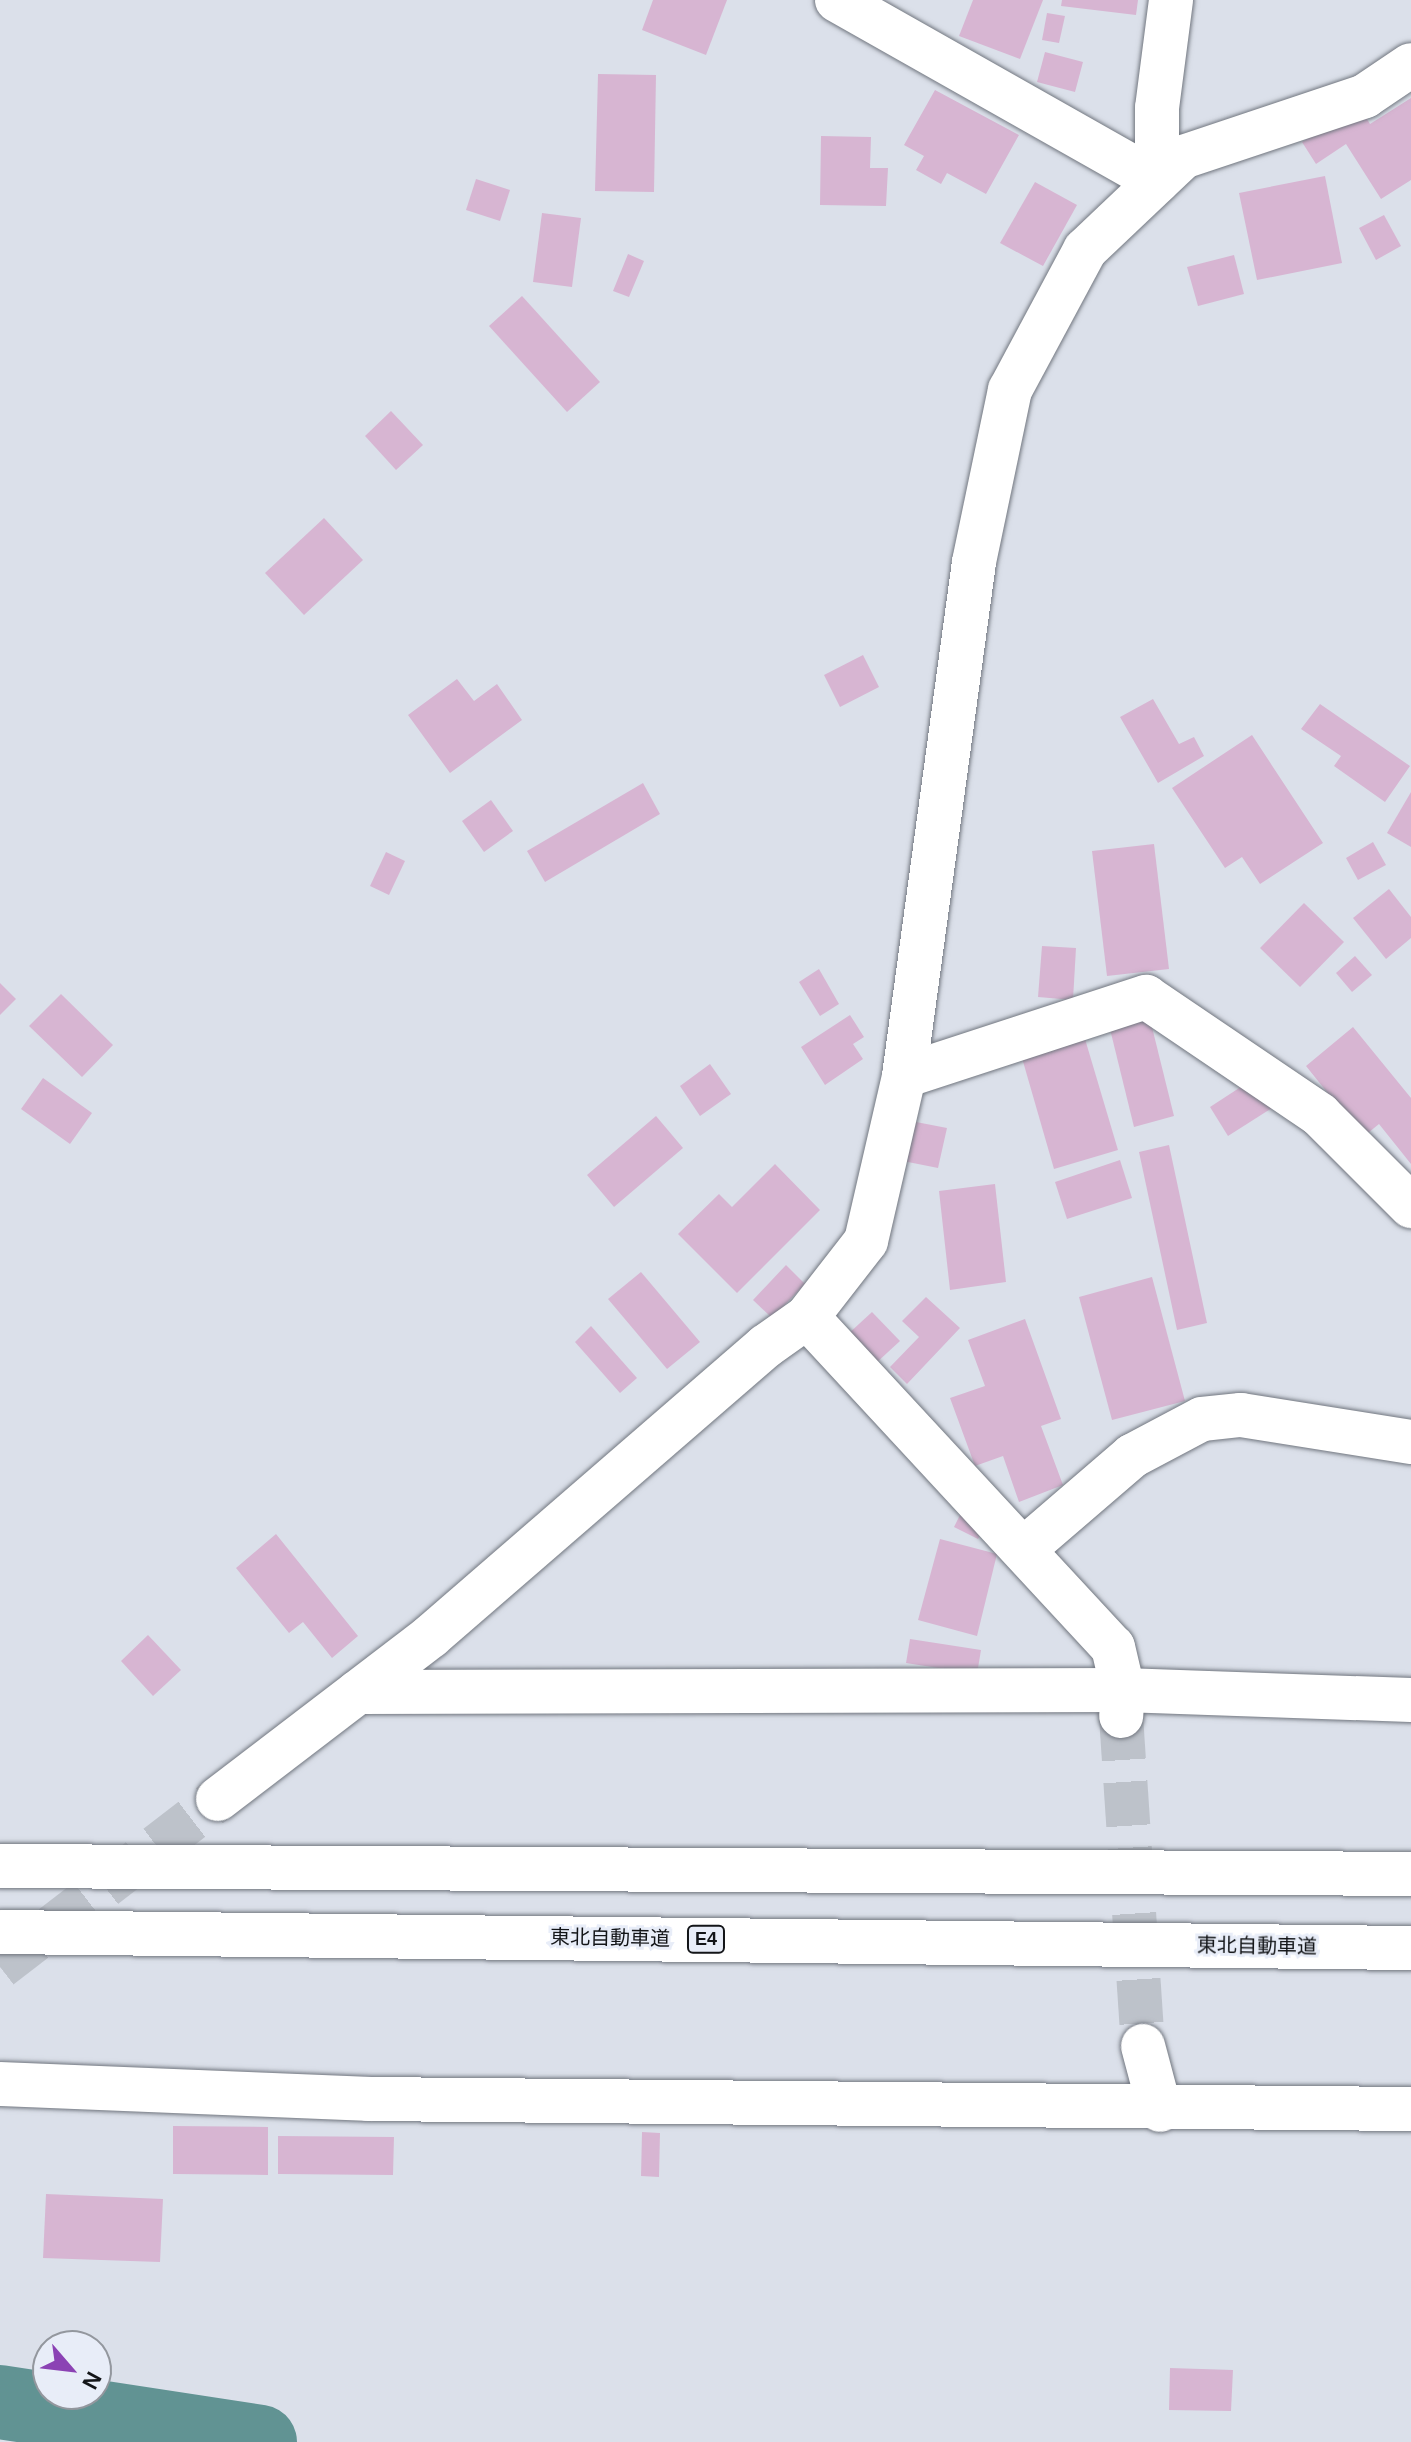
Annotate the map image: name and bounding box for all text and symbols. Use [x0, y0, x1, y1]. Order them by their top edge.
street label: 東北自動車道 [550, 1925, 670, 1951]
road number: E4 [686, 1925, 726, 1953]
street label: 東北自動車道 [1197, 1933, 1317, 1959]
north arrow [32, 2330, 112, 2410]
text: N [77, 2368, 107, 2393]

